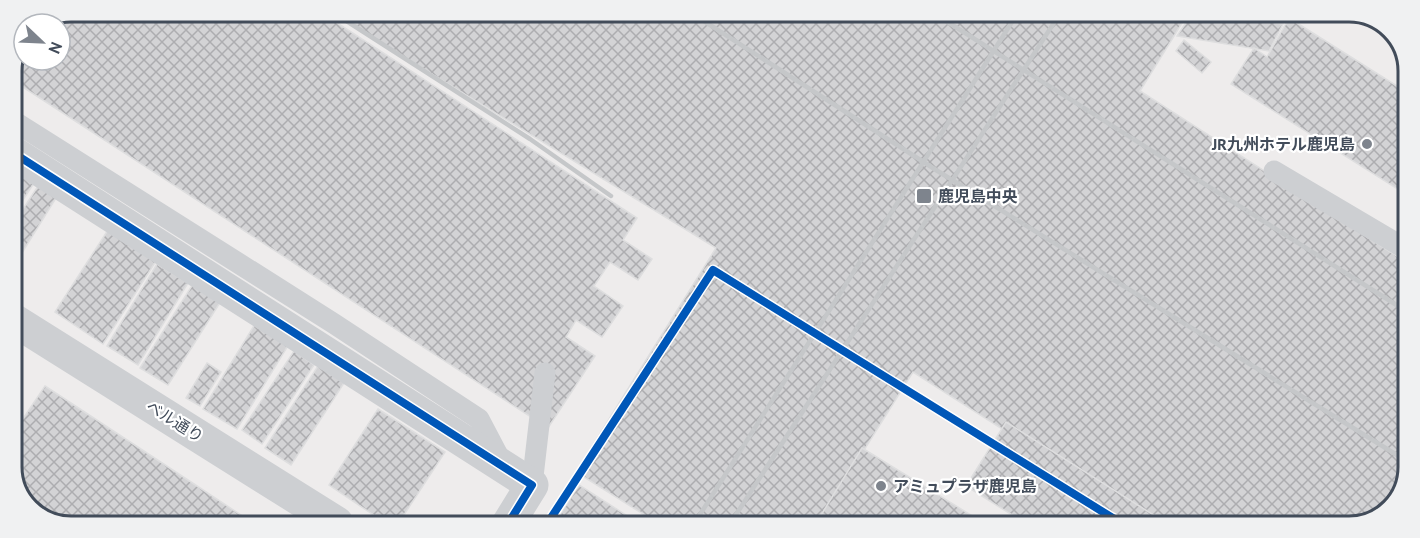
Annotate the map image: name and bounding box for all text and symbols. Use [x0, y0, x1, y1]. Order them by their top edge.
north arrow [12, 12, 72, 72]
text: N [45, 39, 67, 57]
place label: JR九州ホテル鹿児島 [1211, 134, 1355, 154]
marker: JR九州ホテル鹿児島 [1360, 137, 1374, 151]
place label: 鹿児島中央 [938, 186, 1018, 206]
marker: 鹿児島中央 [915, 187, 933, 205]
street label: ベル通り [143, 396, 207, 446]
place label: アミュプラザ鹿児島 [893, 476, 1037, 496]
marker: アミュプラザ鹿児島 [874, 479, 888, 493]

